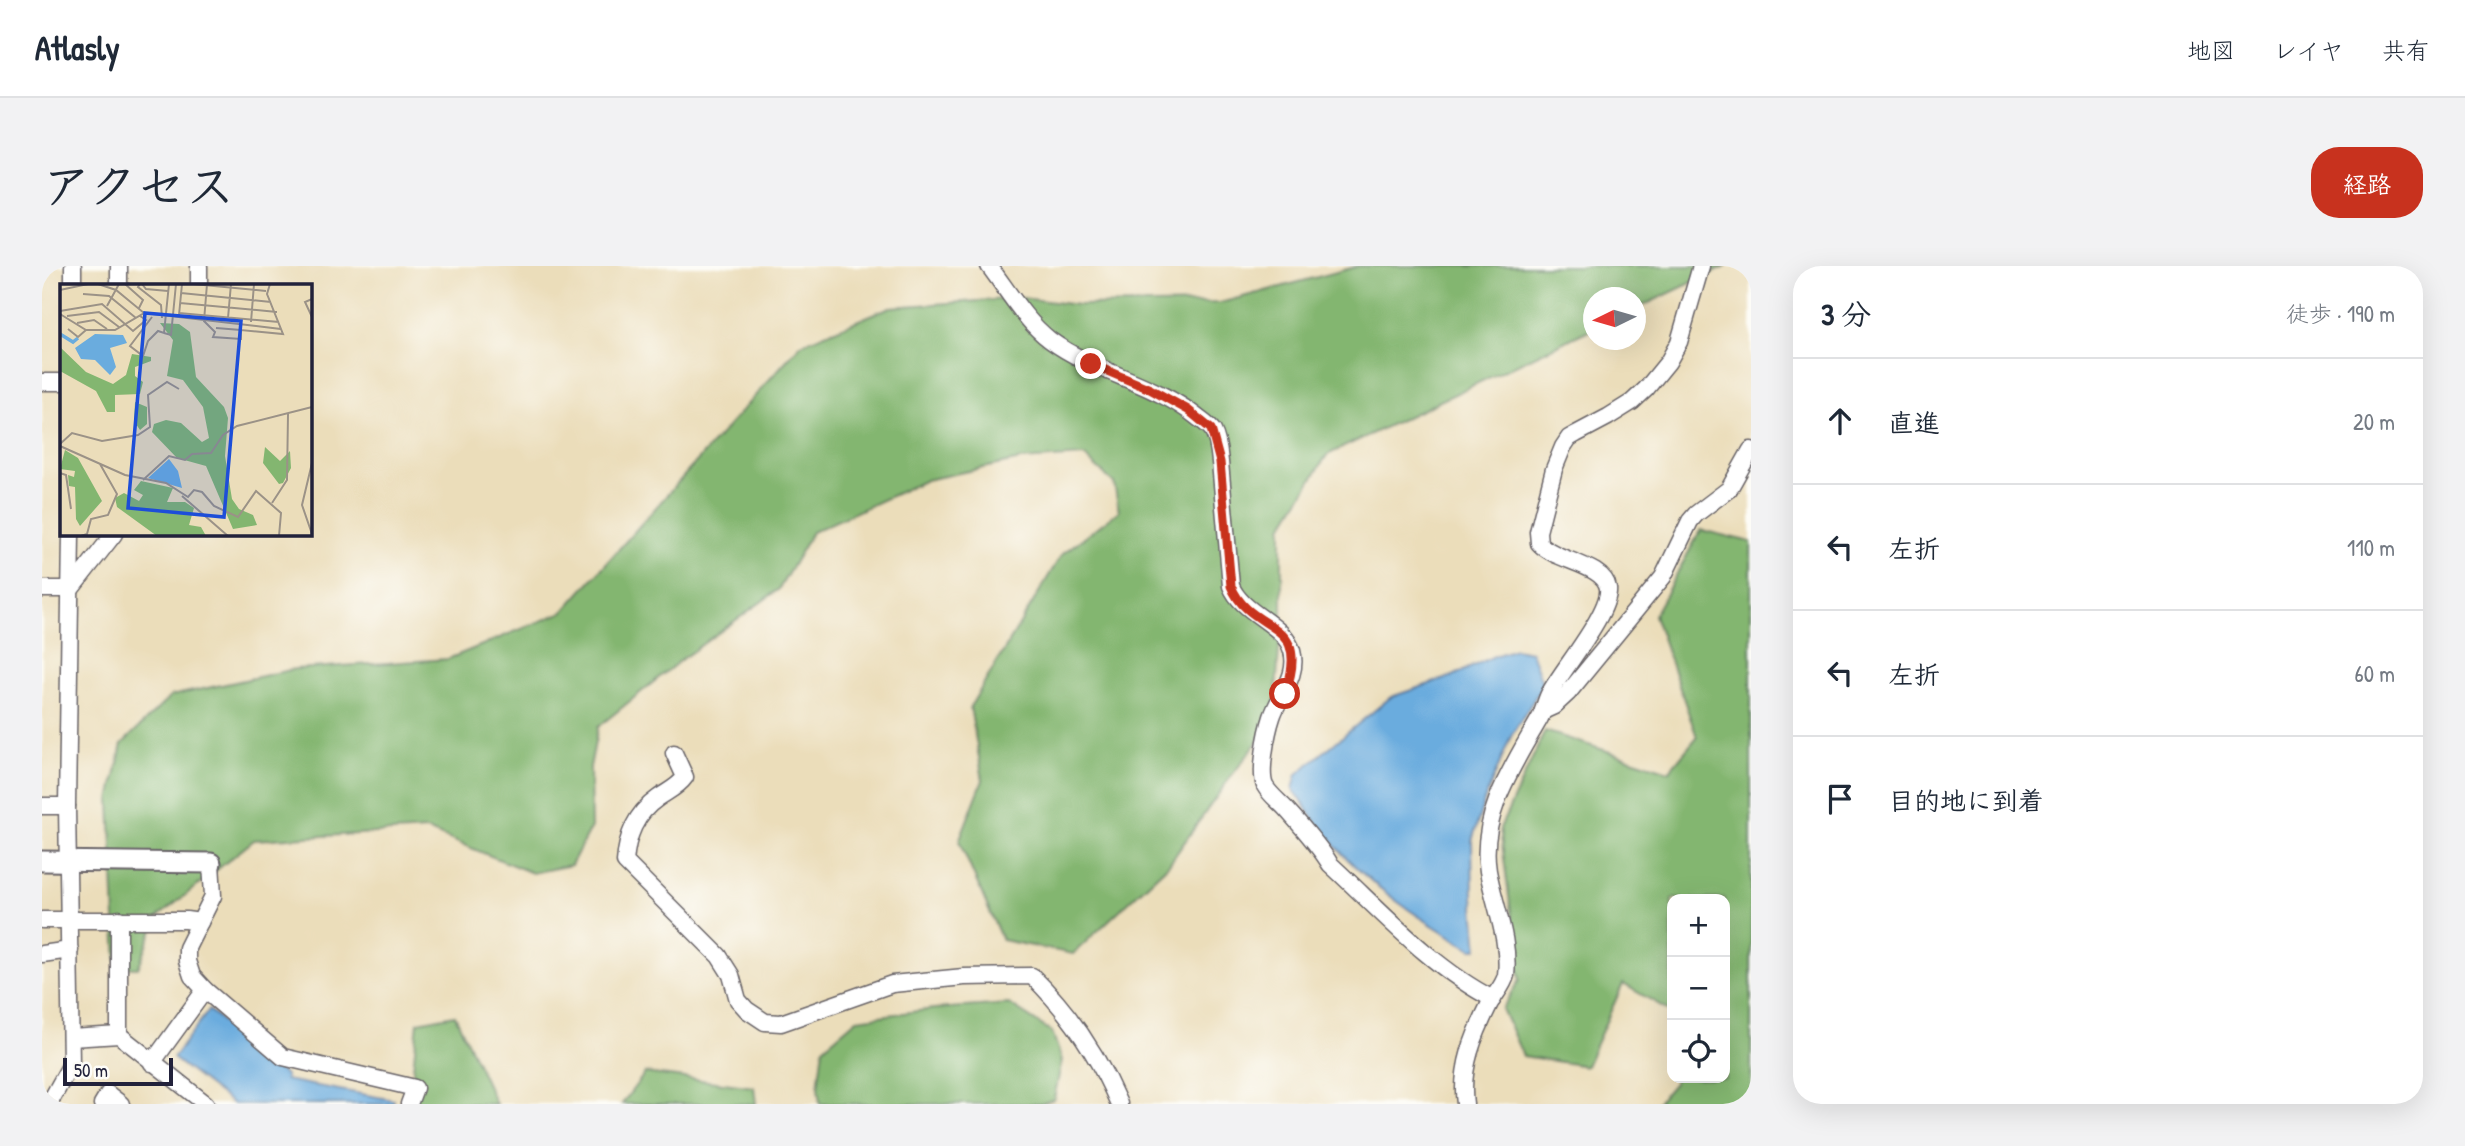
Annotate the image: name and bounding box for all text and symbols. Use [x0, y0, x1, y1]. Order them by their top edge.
text: Atlasly [35, 26, 120, 70]
text: 地図 [2187, 34, 2235, 66]
text: レイヤ [2273, 34, 2344, 66]
text: 共有 [2382, 34, 2430, 66]
button: 経路 [2311, 147, 2423, 218]
text: アクセス [42, 152, 235, 218]
inset map [60, 284, 312, 536]
north arrow [1583, 287, 1646, 350]
text: 3 分 [1821, 294, 1871, 334]
text: 徒歩 · 190 m [2286, 298, 2395, 329]
route end [1075, 348, 1106, 379]
icon: ahead [1821, 402, 1859, 440]
text: 直進 [1888, 405, 1940, 440]
text: 20 m [2353, 406, 2395, 437]
icon: left [1821, 528, 1859, 566]
text: 左折 [1888, 531, 1940, 566]
text: 110 m [2347, 532, 2395, 563]
icon: left [1821, 654, 1859, 692]
text: 左折 [1888, 657, 1940, 692]
text: 60 m [2355, 658, 2395, 689]
route start [1269, 678, 1300, 709]
icon: arrive [1821, 780, 1859, 818]
text: 目的地に到着 [1888, 783, 2044, 818]
map controls [1667, 894, 1730, 1083]
button: + [1667, 894, 1730, 957]
button: − [1667, 957, 1730, 1020]
button: locate [1667, 1020, 1730, 1083]
scale bar [63, 1055, 173, 1087]
text: 50 m [74, 1057, 108, 1083]

